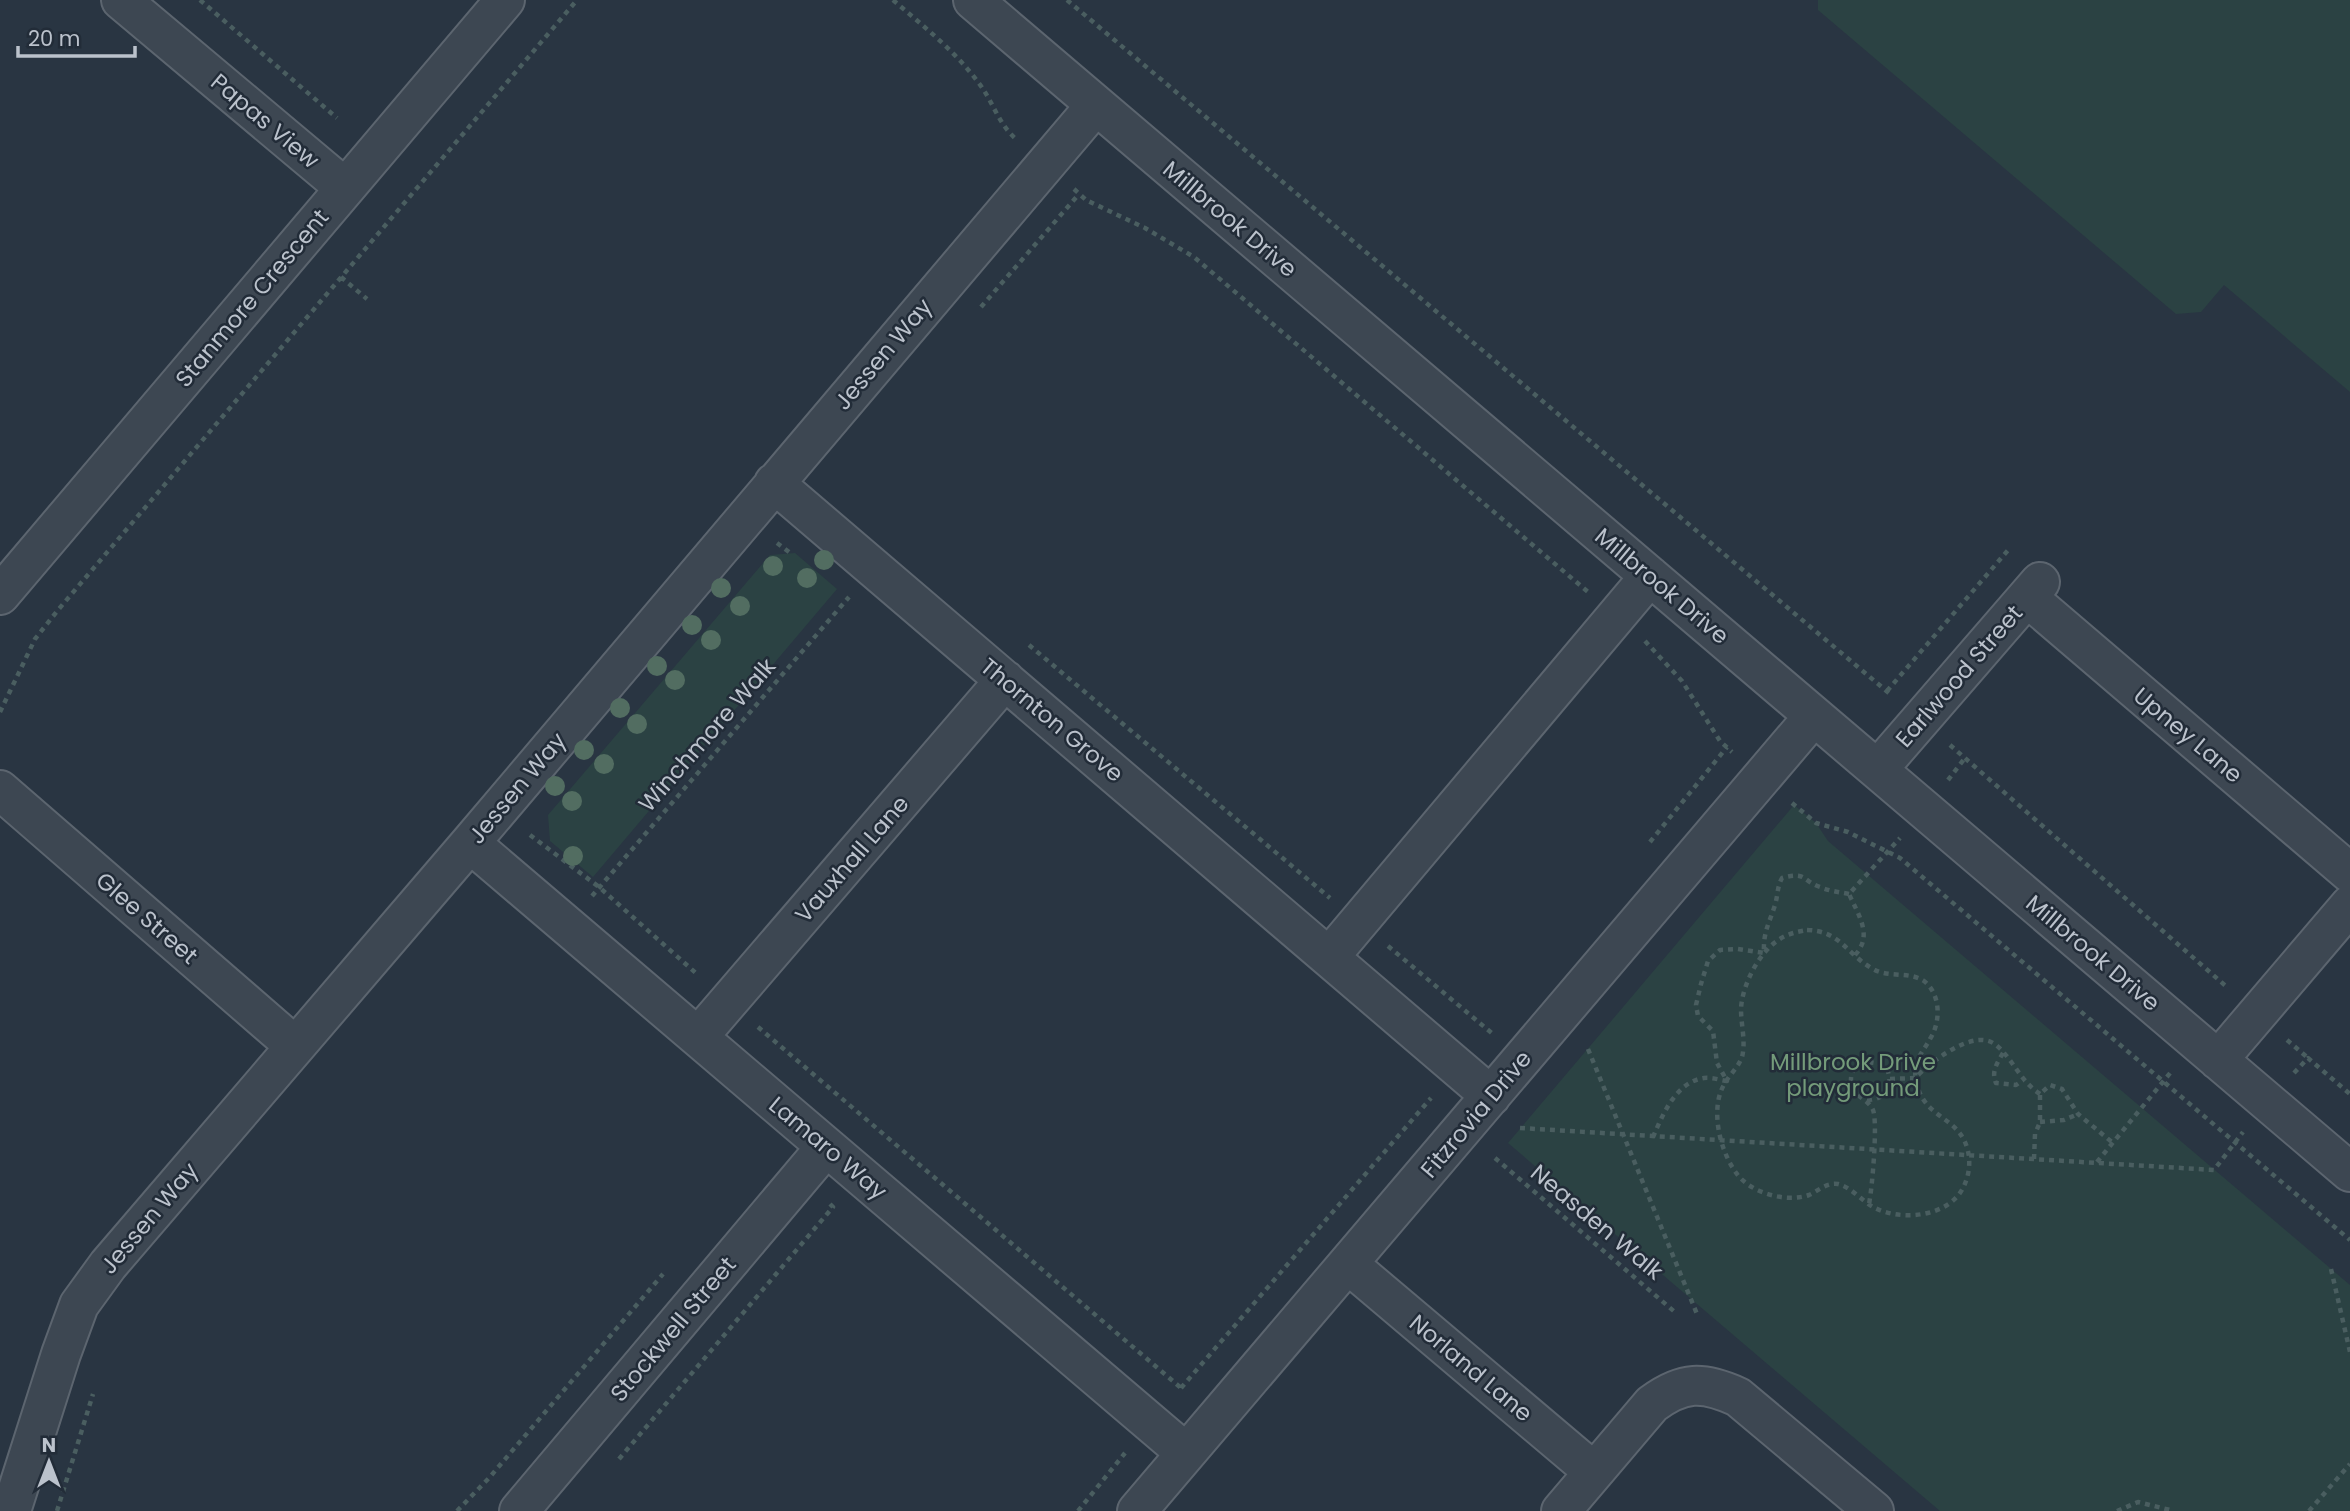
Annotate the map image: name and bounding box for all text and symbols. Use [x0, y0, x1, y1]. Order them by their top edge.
scale bar [18, 14, 135, 58]
text: 20 m [28, 24, 81, 53]
street label: Papas View [204, 66, 326, 176]
street label: Millbrook Drive [1156, 153, 1304, 285]
street label: Stanmore Crescent [168, 202, 336, 394]
street label: Jessen Way [827, 291, 939, 417]
street label: Millbrook Drive [1588, 520, 1736, 652]
street label: Earlwood Street [1888, 598, 2030, 754]
street label: Winchmore Walk [631, 651, 783, 819]
street label: Thornton Grove [974, 651, 1130, 789]
street label: Upney Lane [2127, 680, 2249, 790]
street label: Jessen Way [461, 725, 573, 851]
street label: Vauxhall Lane [788, 788, 916, 930]
street label: Glee Street [89, 865, 205, 971]
street label: Millbrook Drive [2019, 887, 2167, 1019]
street label: Fitzrovia Drive [1413, 1043, 1539, 1185]
park label: Millbrook Drive playground [1770, 1046, 1936, 1104]
street label: Lamaro Way [762, 1089, 894, 1207]
street label: Jessen Way [93, 1155, 205, 1281]
street label: Neasden Walk [1524, 1157, 1670, 1287]
street label: Stockwell Street [603, 1250, 743, 1408]
street label: Norland Lane [1403, 1307, 1539, 1429]
north arrow [14, 1427, 84, 1497]
text: N [42, 1432, 56, 1459]

